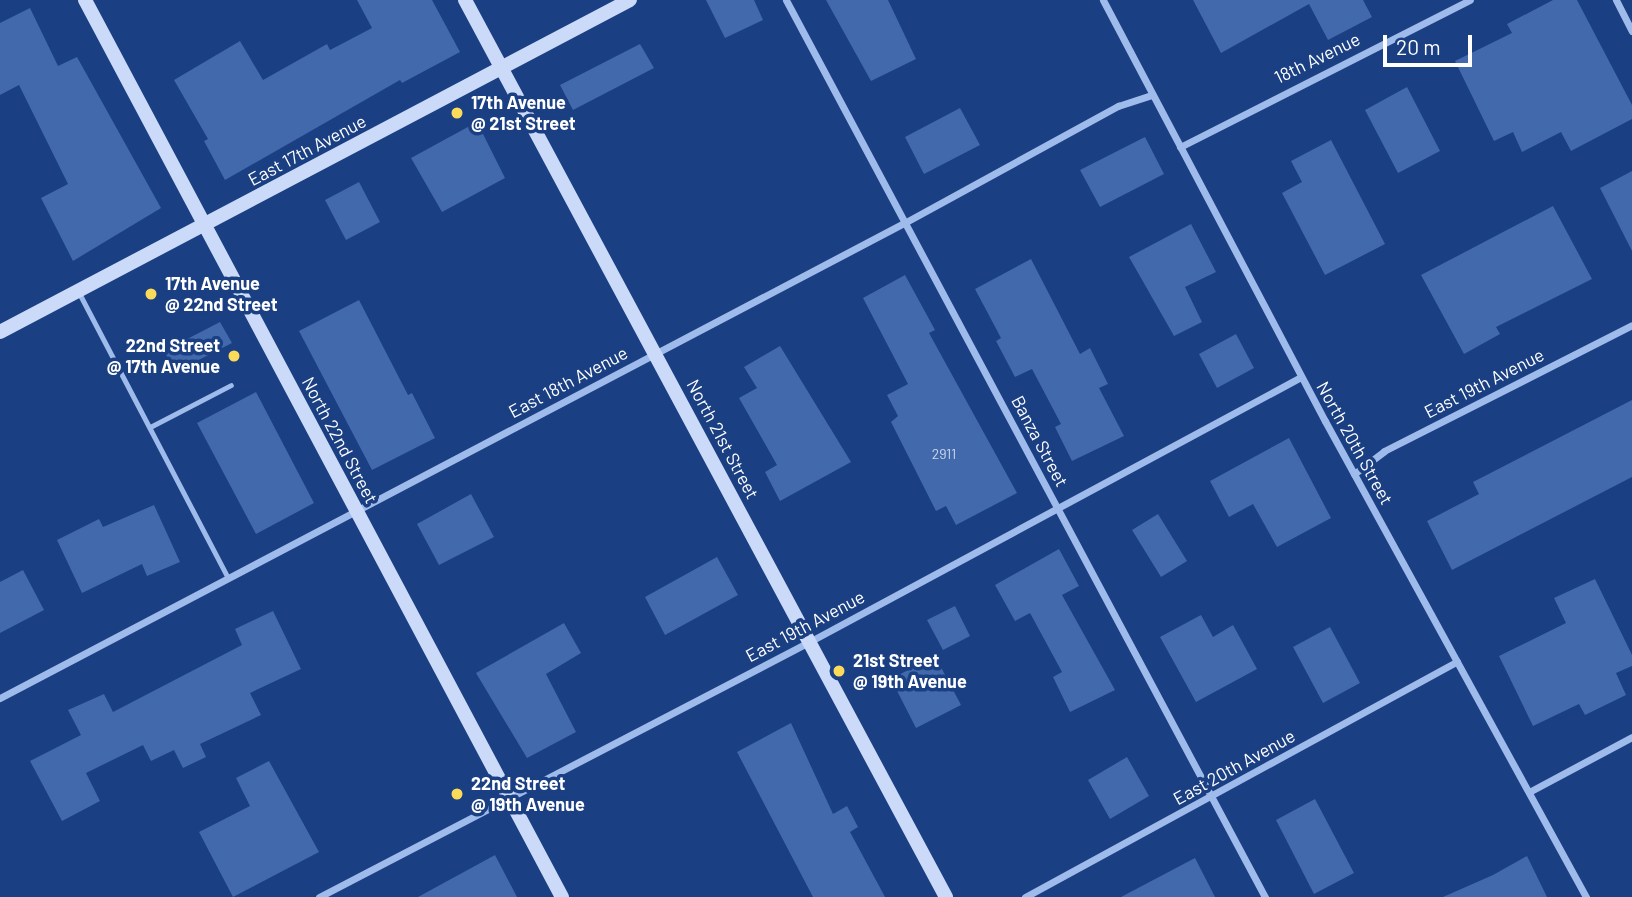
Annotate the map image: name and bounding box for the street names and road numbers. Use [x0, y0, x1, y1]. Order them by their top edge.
street label: 18th Avenue [1271, 28, 1363, 88]
street label: East 17th Avenue [244, 110, 370, 190]
street label: East 18th Avenue [505, 342, 631, 422]
street label: East 19th Avenue [1420, 344, 1548, 422]
street label: North 22nd Street [298, 373, 382, 507]
street label: North 21st Street [682, 376, 764, 502]
street label: North 20th Street [1312, 378, 1398, 508]
street label: Banza Street [1007, 392, 1073, 490]
street label: East 19th Avenue [742, 586, 868, 666]
street label: East 20th Avenue [1169, 725, 1299, 809]

